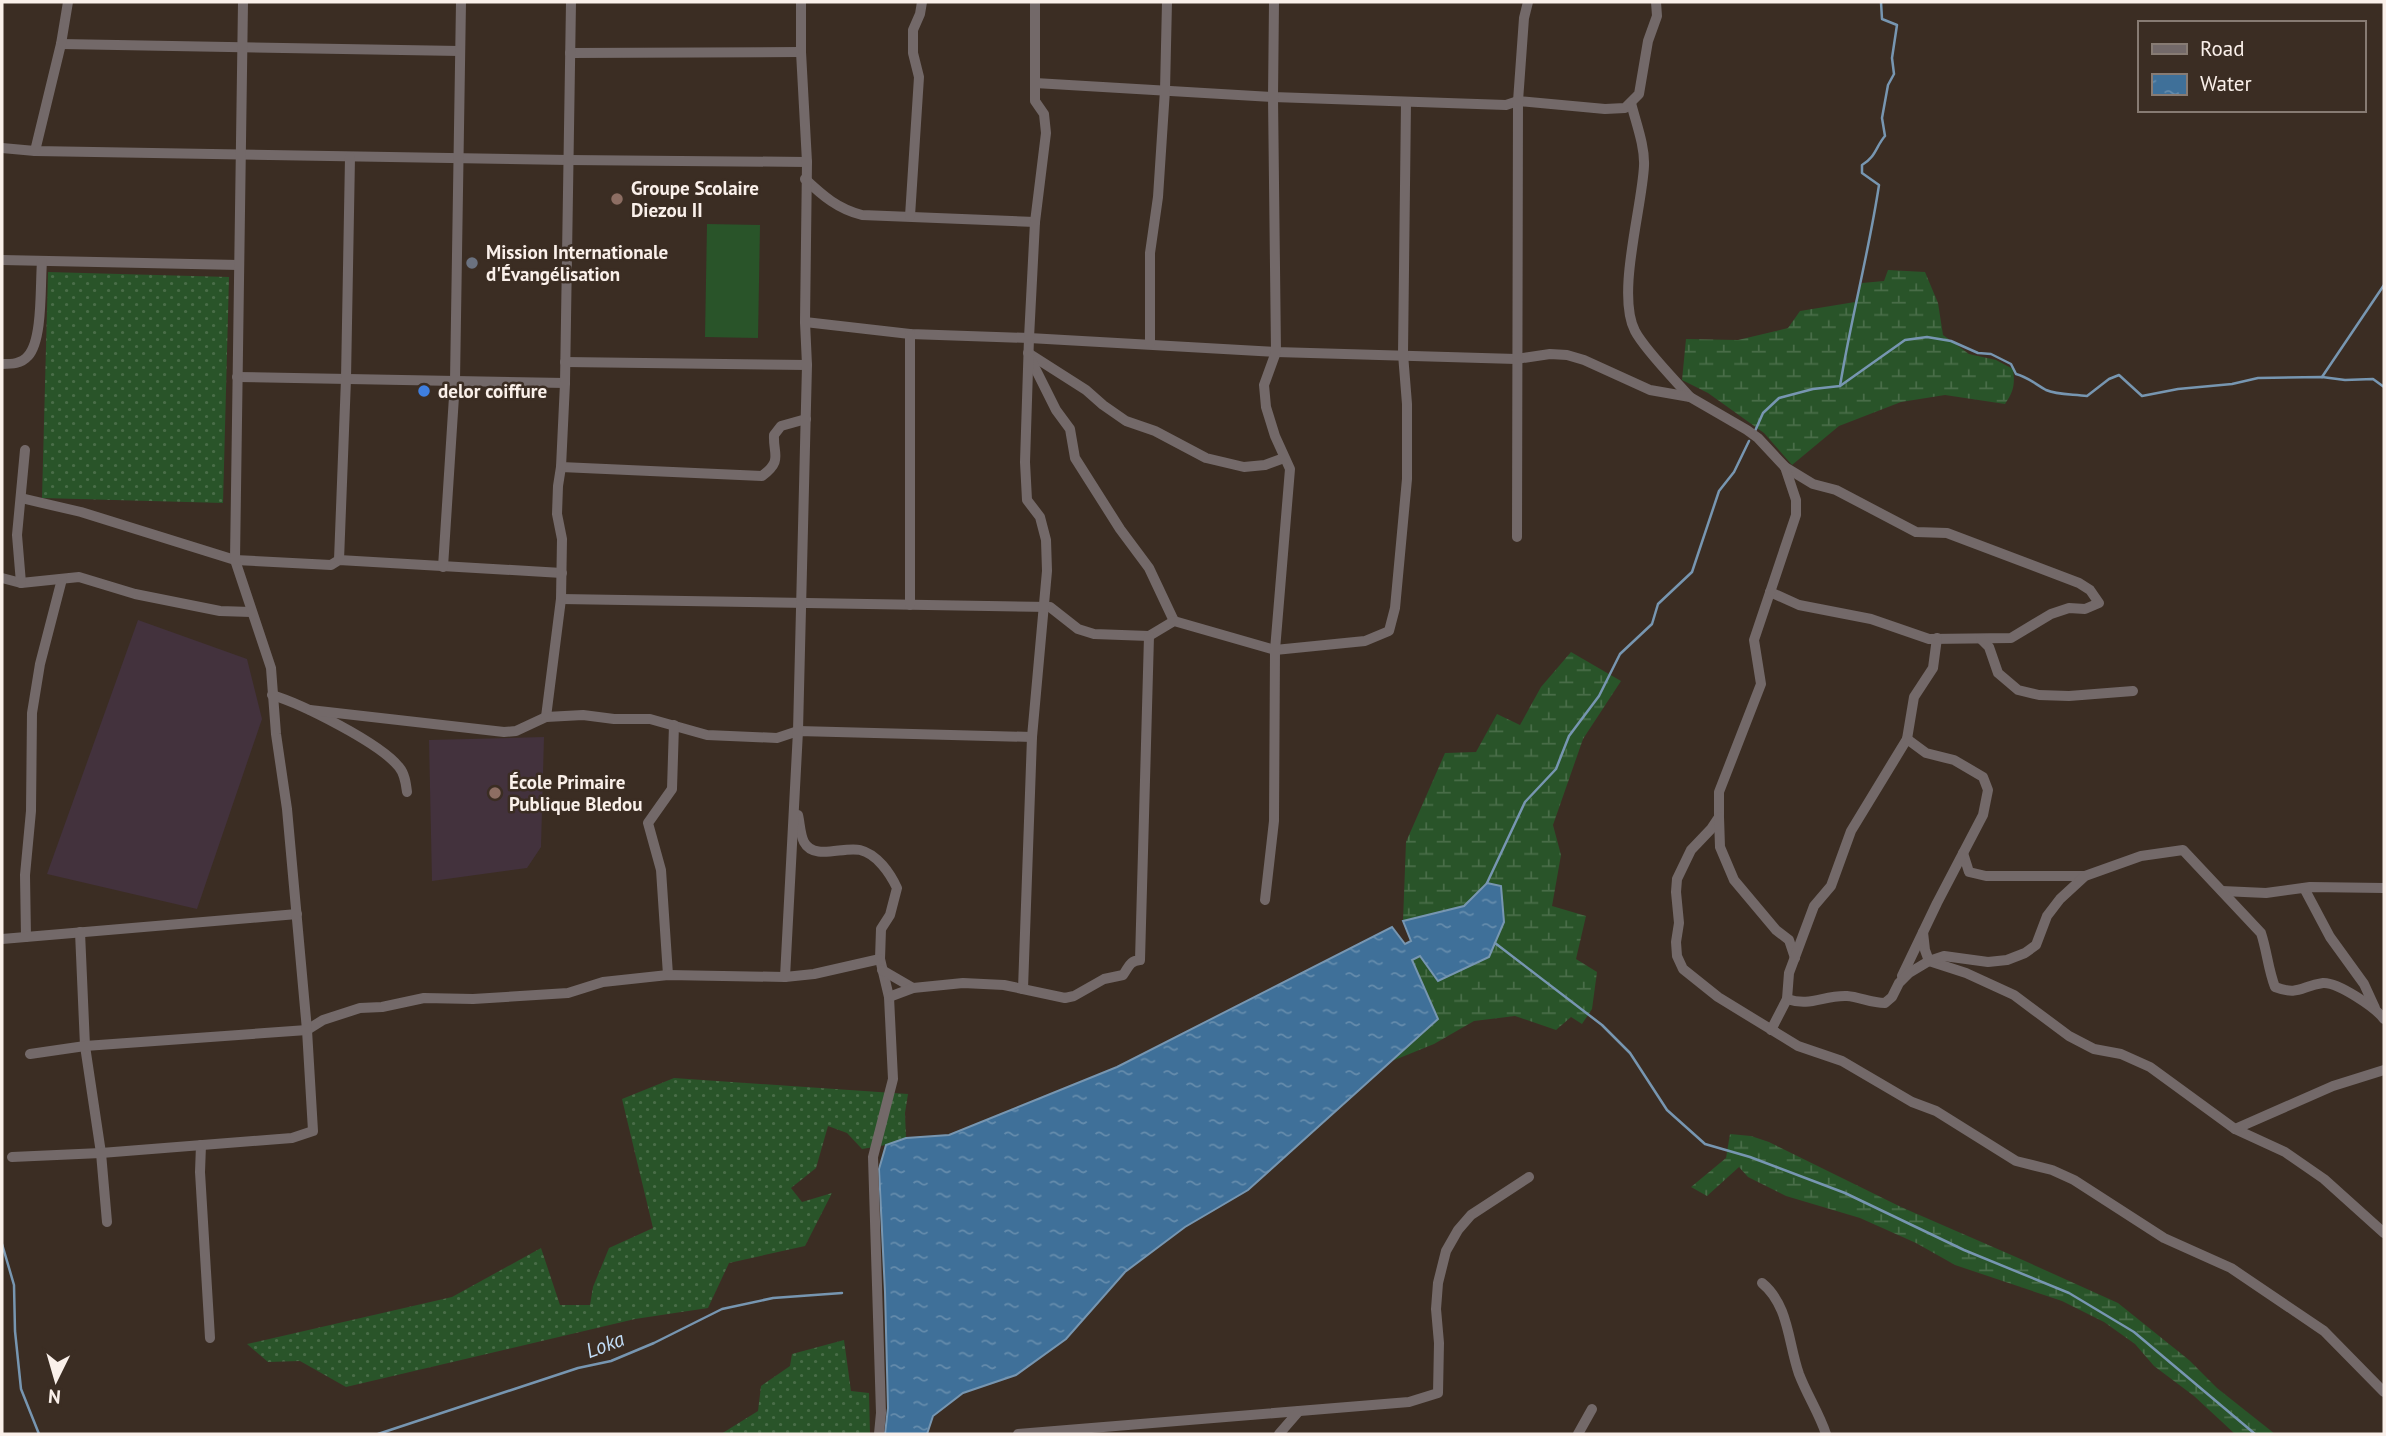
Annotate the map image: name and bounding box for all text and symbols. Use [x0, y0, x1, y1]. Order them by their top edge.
legend [2138, 21, 2365, 112]
text: Road [2200, 35, 2244, 62]
text: Water [2200, 70, 2252, 97]
place label: Groupe Scolaire Diezou II [631, 176, 759, 222]
marker: Groupe Scolaire Diezou II [609, 191, 625, 207]
place label: Mission Internationale d'Évangélisation [486, 240, 668, 286]
marker: Mission Internationale d'Évangélisation [464, 255, 480, 271]
place label: delor coiffure [438, 379, 547, 403]
marker: delor coiffure [416, 383, 432, 399]
place label: École Primaire Publique Bledou [509, 770, 642, 816]
marker: École Primaire Publique Bledou [487, 785, 503, 801]
water label: Loka [582, 1325, 629, 1364]
north arrow [21, 1345, 91, 1415]
text: N [47, 1384, 62, 1409]

